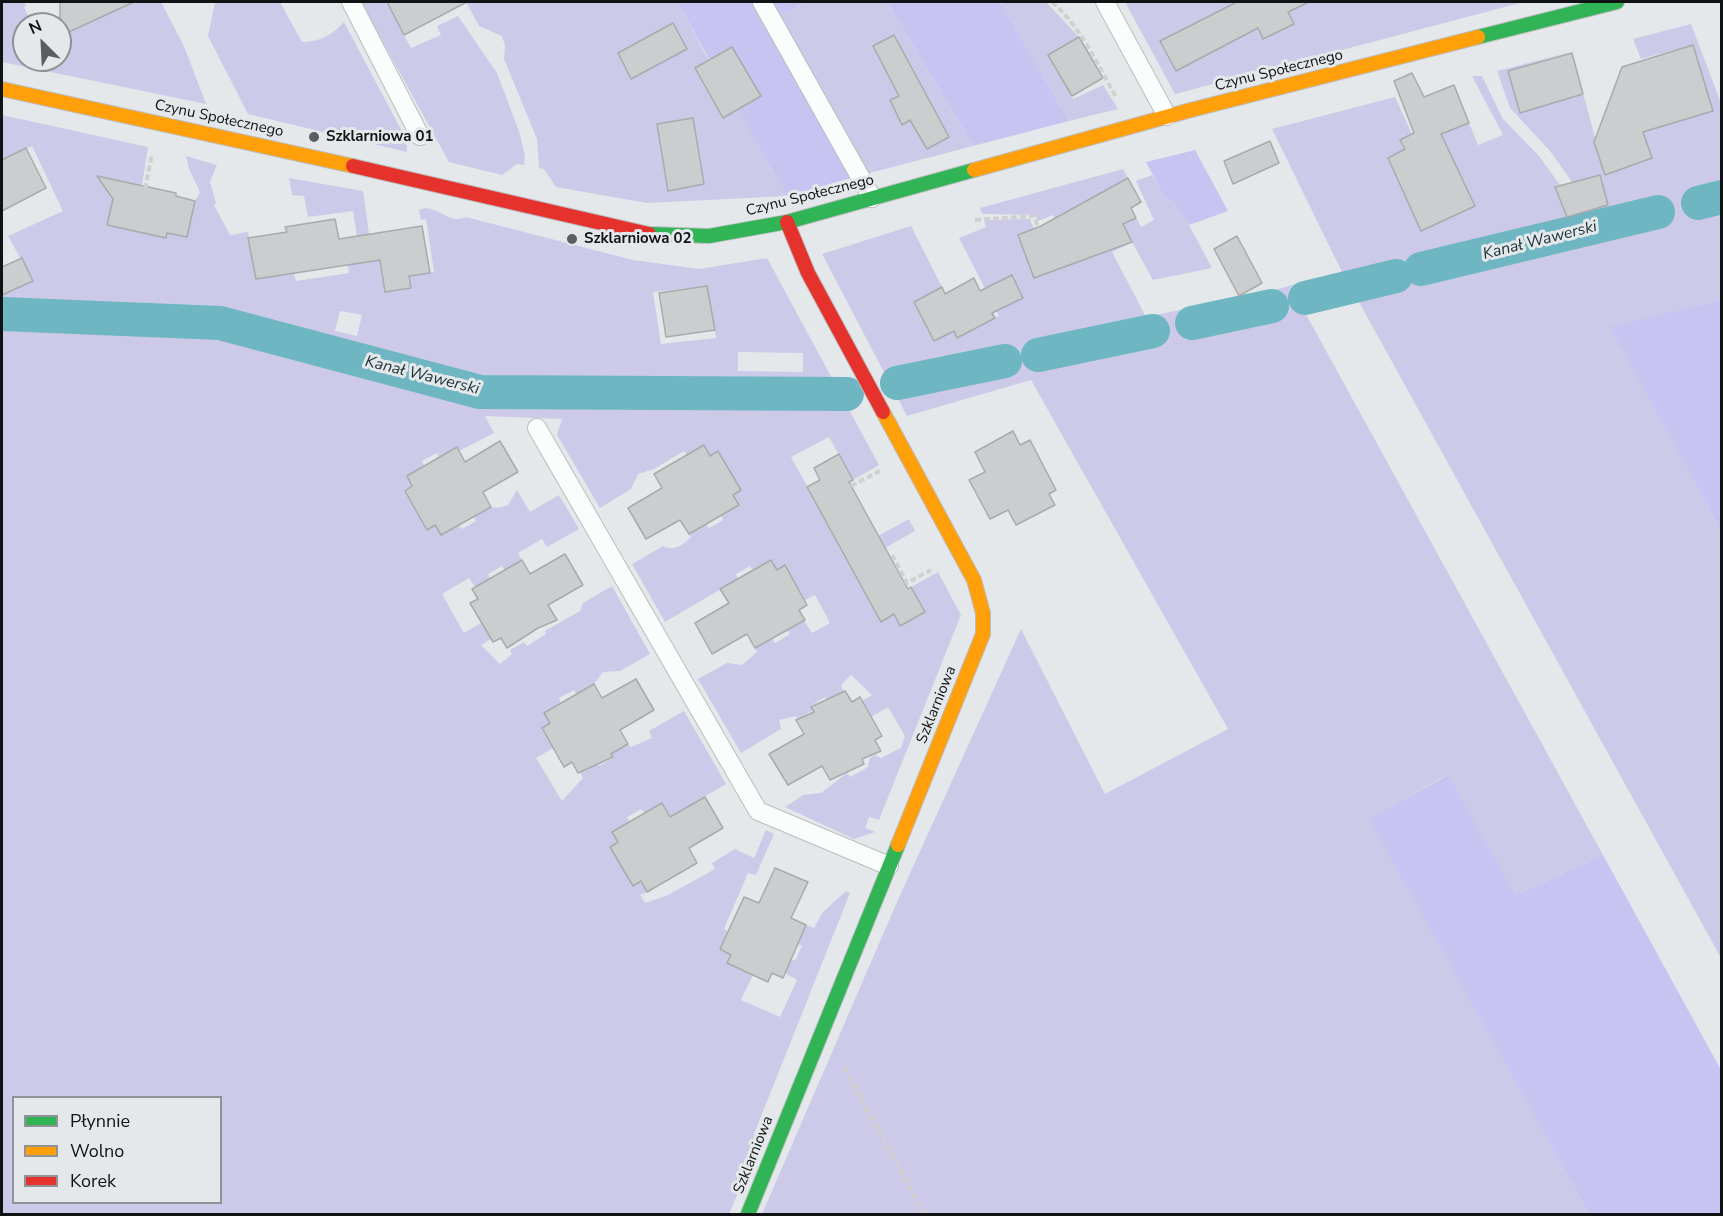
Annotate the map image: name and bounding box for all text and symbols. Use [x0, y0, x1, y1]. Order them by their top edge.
north arrow [12, 12, 72, 72]
text: N [26, 15, 45, 40]
street label: Czynu Społecznego [1213, 46, 1345, 96]
street label: Czynu Społecznego [153, 97, 285, 141]
place label: Szklarniowa 01 [326, 128, 433, 146]
marker: Szklarniowa 01 [307, 130, 321, 144]
street label: Czynu Społecznego [744, 171, 876, 221]
water label: Kanał Wawerski [1481, 218, 1599, 264]
place label: Szklarniowa 02 [584, 230, 691, 248]
marker: Szklarniowa 02 [565, 232, 579, 246]
water label: Kanał Wawerski [363, 353, 481, 399]
street label: Szklarniowa [913, 664, 961, 746]
legend [12, 1096, 222, 1204]
text: Płynnie [70, 1109, 130, 1133]
street label: Szklarniowa [730, 1114, 778, 1196]
text: Wolno [70, 1139, 124, 1163]
text: Korek [70, 1169, 116, 1193]

